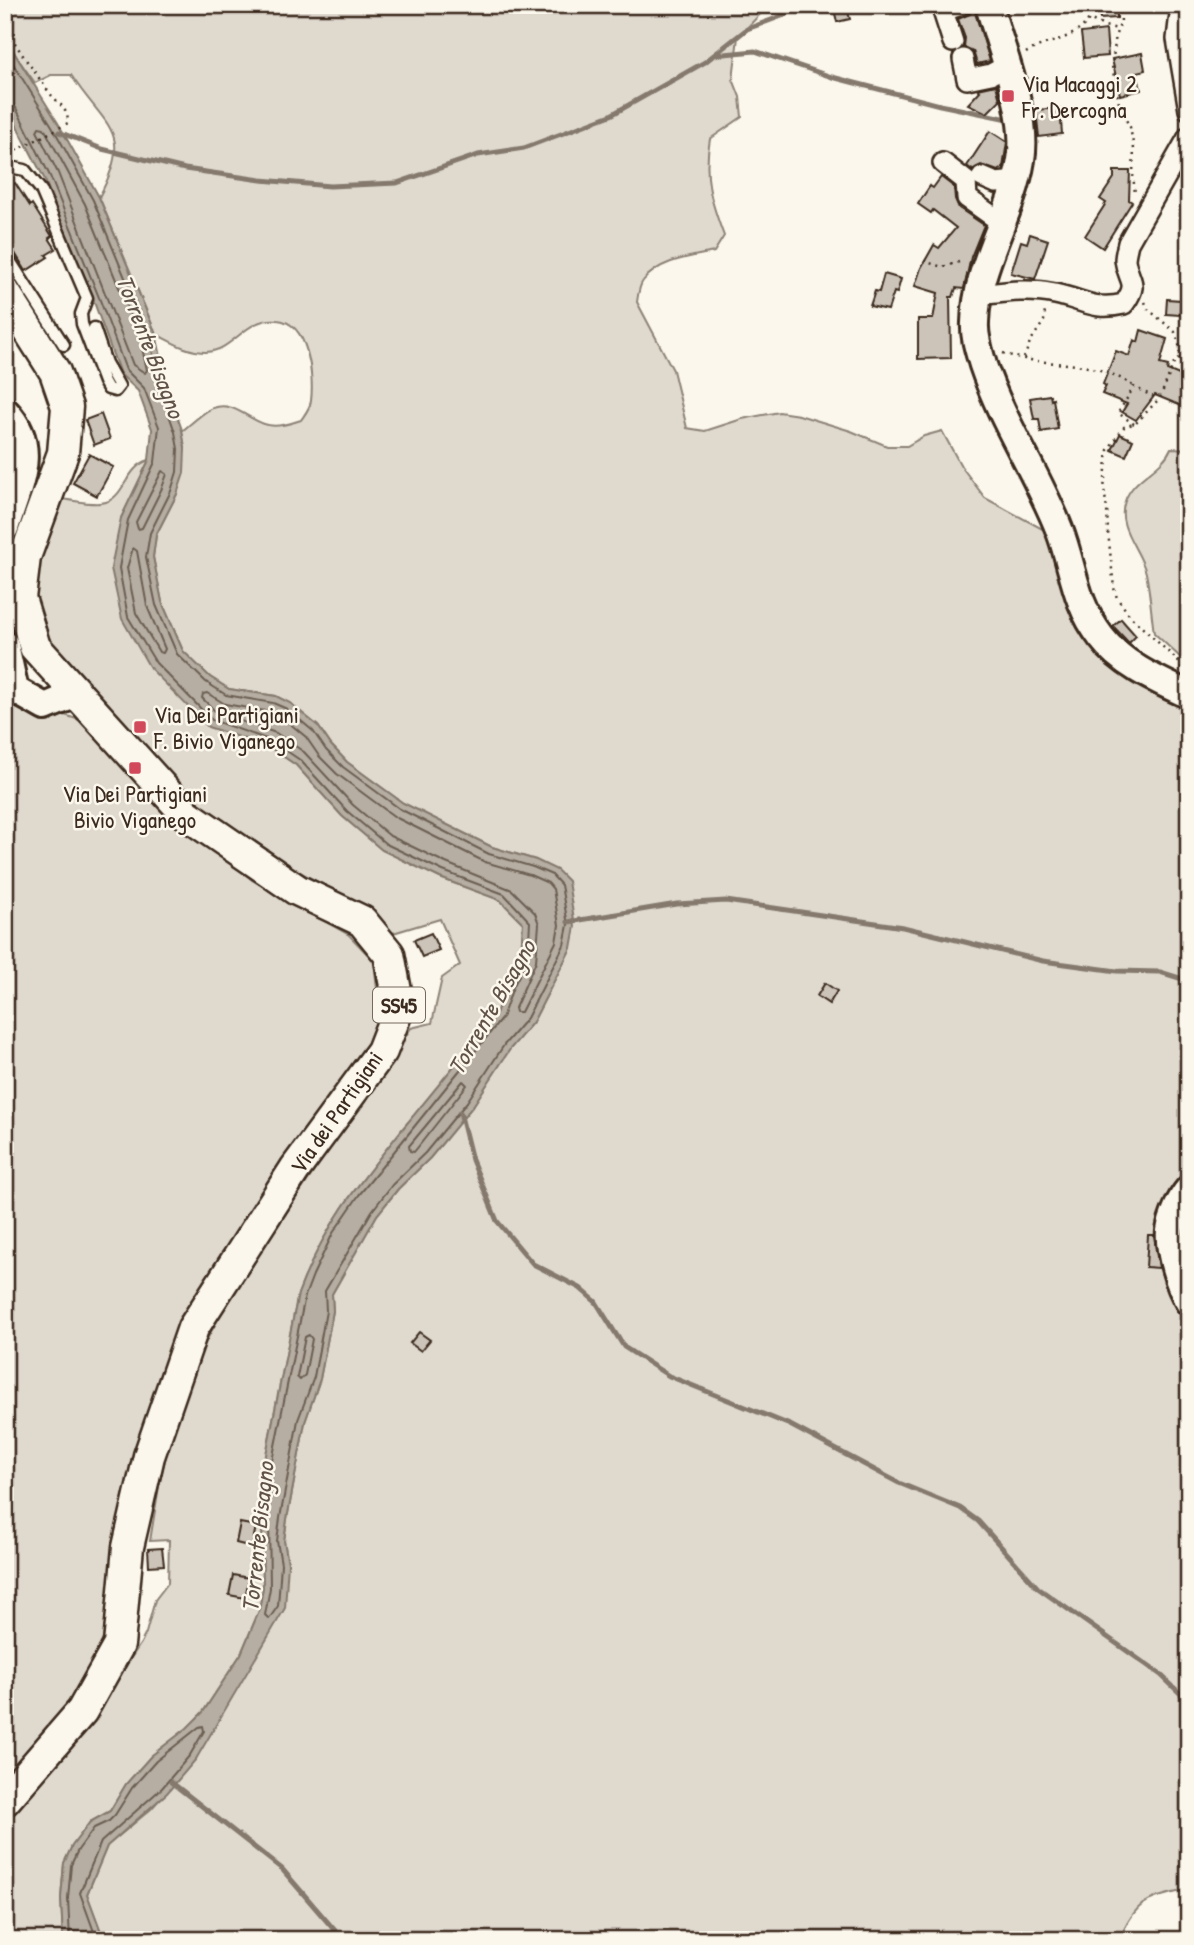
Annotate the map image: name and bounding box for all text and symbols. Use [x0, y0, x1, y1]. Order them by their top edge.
place label: Via Macaggi 2 Fr. Dercogna [1021, 68, 1137, 125]
marker: Via Macaggi 2 Fr. Dercogna [1000, 88, 1016, 104]
water label: Torrente Bisagno [108, 270, 194, 425]
place label: Via Dei Partigiani F. Bivio Viganego [153, 699, 299, 756]
marker: Via Dei Partigiani F. Bivio Viganego [132, 719, 148, 735]
marker: Via Dei Partigiani Bivio Viganego [127, 760, 143, 776]
place label: Via Dei Partigiani Bivio Viganego [63, 778, 207, 835]
water label: Torrente Bisagno [440, 932, 545, 1081]
road number: SS45 [373, 988, 425, 1023]
street label: Via dei Partigiani [282, 1045, 390, 1179]
water label: Torrente Bisagno [233, 1458, 282, 1614]

